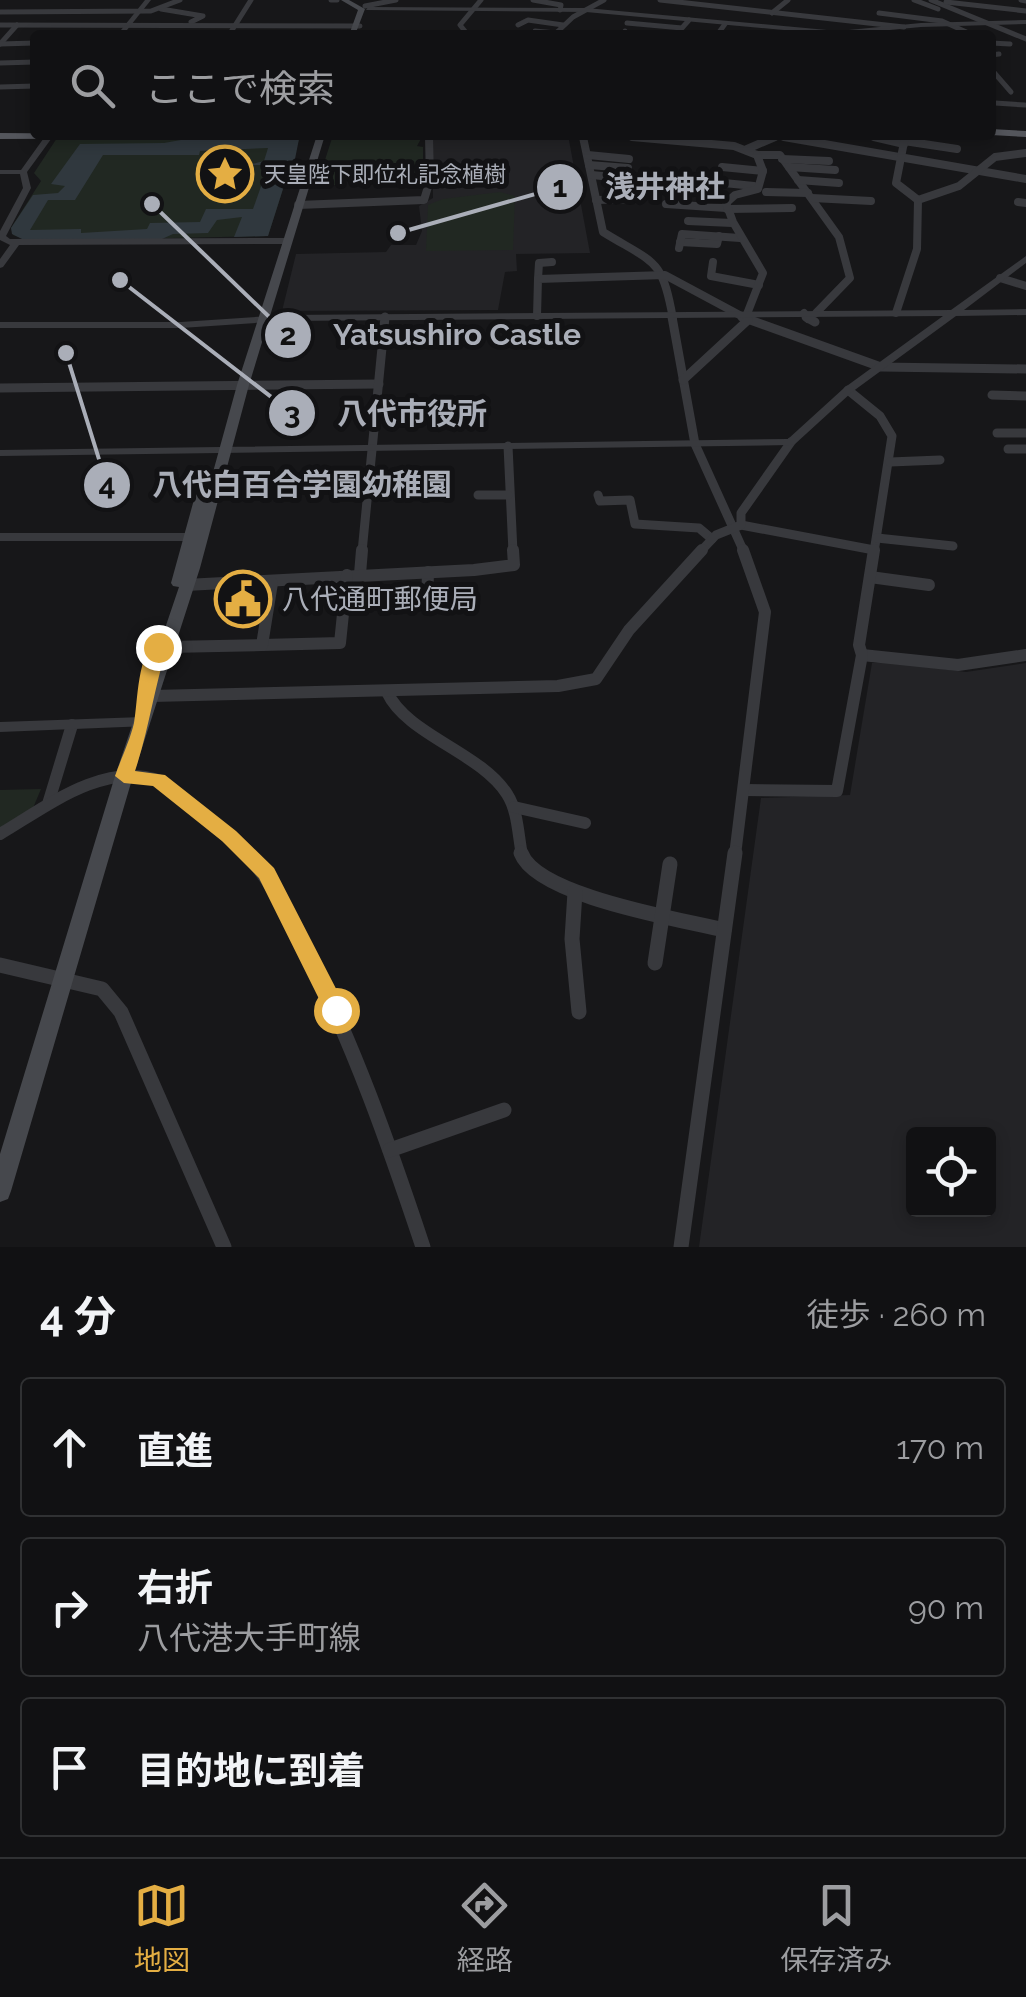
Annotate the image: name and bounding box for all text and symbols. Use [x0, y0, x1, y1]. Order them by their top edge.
search box [30, 30, 996, 140]
icon: search [65, 58, 120, 113]
text: ここで検索 [145, 66, 335, 111]
place icon: 天皇陛下即位礼記念植樹 [195, 144, 255, 204]
callout: 浅井神社 [535, 157, 745, 217]
place label: 天皇陛下即位礼記念植樹 [264, 161, 506, 187]
text: 1 [553, 169, 568, 204]
text: 浅井神社 [605, 169, 725, 204]
callout: Yatsushiro Castle [263, 305, 601, 365]
text: 2 [280, 317, 296, 352]
text: Yatsushiro Castle [333, 317, 581, 352]
callout: 八代市役所 [267, 383, 507, 443]
text: 3 [284, 396, 300, 431]
text: 八代市役所 [337, 396, 487, 431]
callout: 八代白百合学園幼稚園 [82, 455, 472, 515]
text: 4 [98, 467, 116, 502]
text: 八代白百合学園幼稚園 [152, 467, 452, 502]
public building icon: 八代通町郵便局 [213, 569, 273, 629]
place label: 八代通町郵便局 [282, 583, 478, 616]
route end [136, 625, 182, 671]
route start [314, 988, 360, 1034]
map controls [906, 1127, 996, 1217]
button: locate [906, 1127, 996, 1217]
text: 4 分 [40, 1292, 116, 1341]
text: 徒歩 · 260 m [807, 1296, 986, 1333]
icon: ahead [42, 1420, 97, 1475]
text: 直進 [137, 1428, 213, 1473]
text: 170 m [896, 1429, 984, 1466]
text: 右折 [137, 1565, 213, 1610]
icon: right [42, 1580, 97, 1635]
text: 90 m [908, 1589, 984, 1626]
text: 八代港大手町線 [137, 1619, 361, 1656]
icon: arrive [42, 1740, 97, 1795]
text: 目的地に到着 [137, 1748, 365, 1793]
tab: 地図 [134, 1878, 190, 1978]
tab: 経路 [457, 1878, 513, 1978]
tab: 保存済み [780, 1878, 892, 1978]

